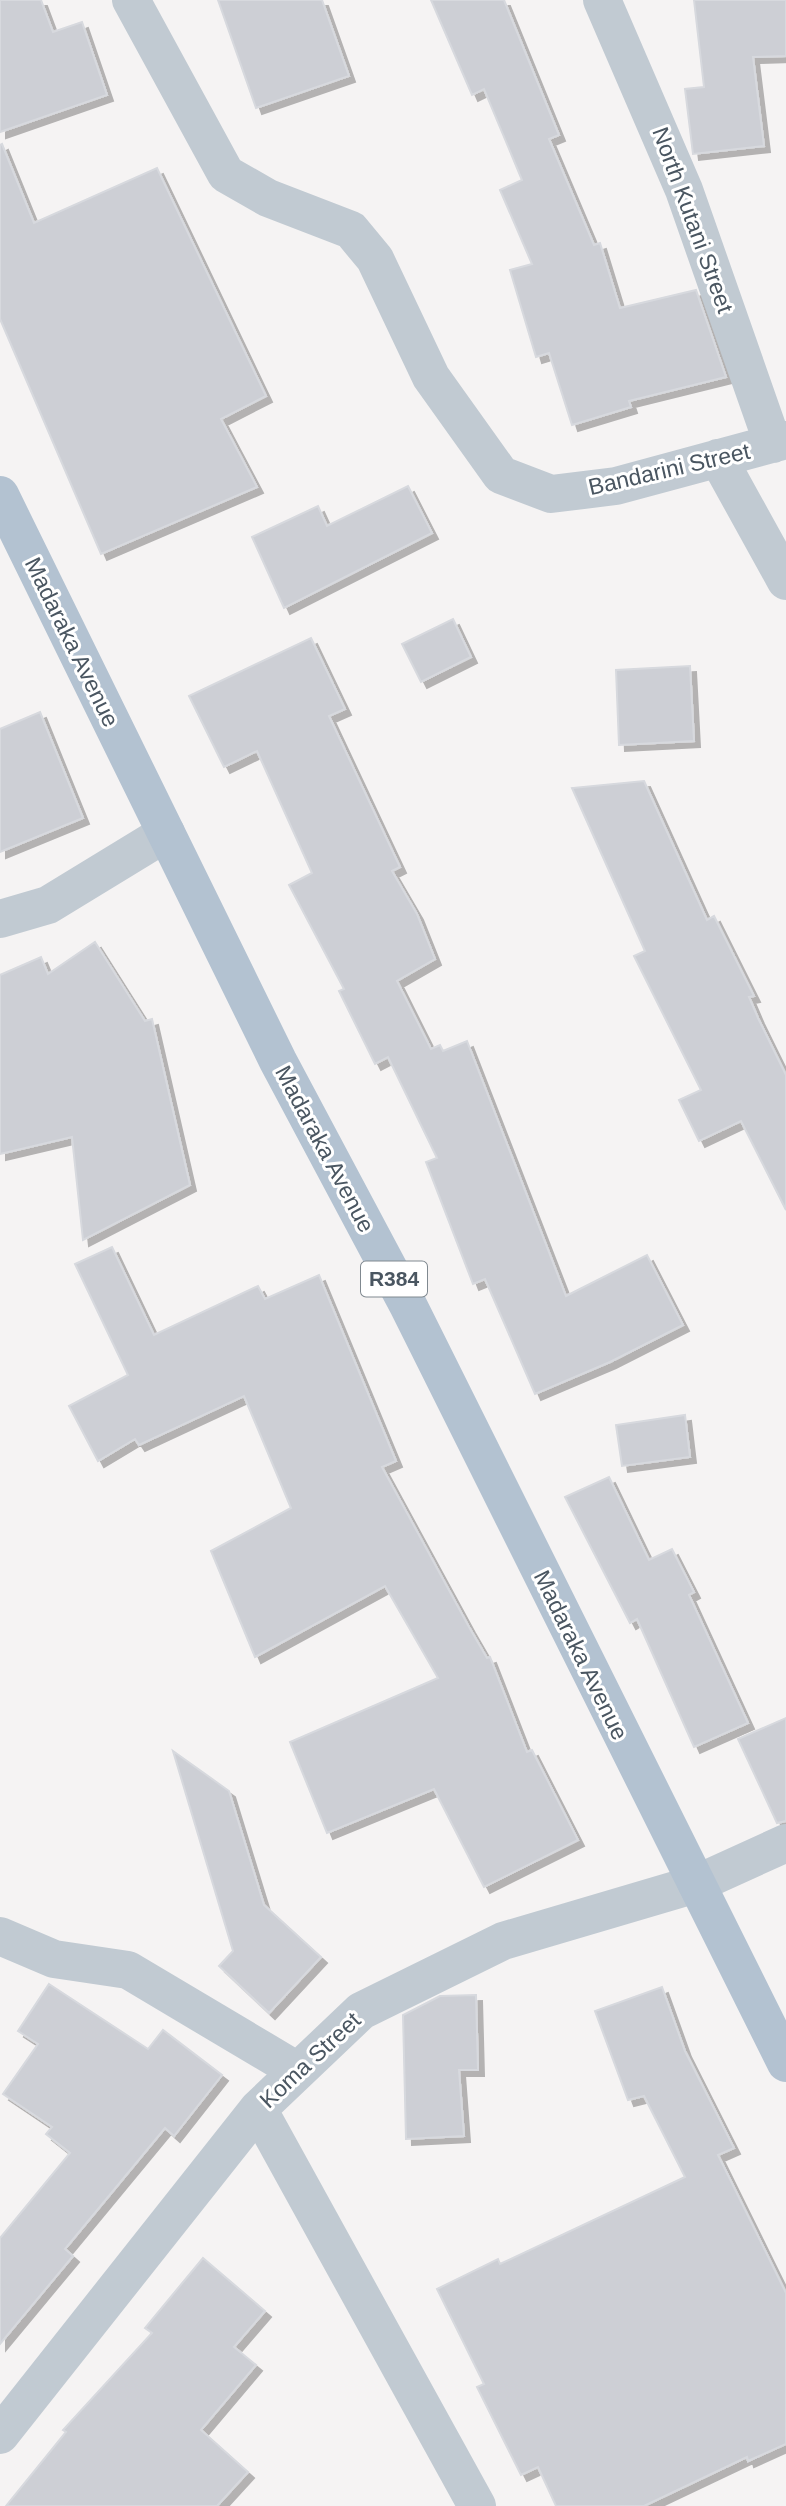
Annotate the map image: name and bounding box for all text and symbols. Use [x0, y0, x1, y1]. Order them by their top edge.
street label: North Kutani Street [647, 124, 739, 317]
street label: Bandarini Street [586, 438, 753, 500]
street label: Madaraka Avenue [20, 553, 124, 731]
street label: Madaraka Avenue [270, 1061, 380, 1237]
road number: R384 [361, 1262, 427, 1296]
street label: Madaraka Avenue [529, 1566, 633, 1744]
street label: Koma Street [254, 2006, 366, 2113]

